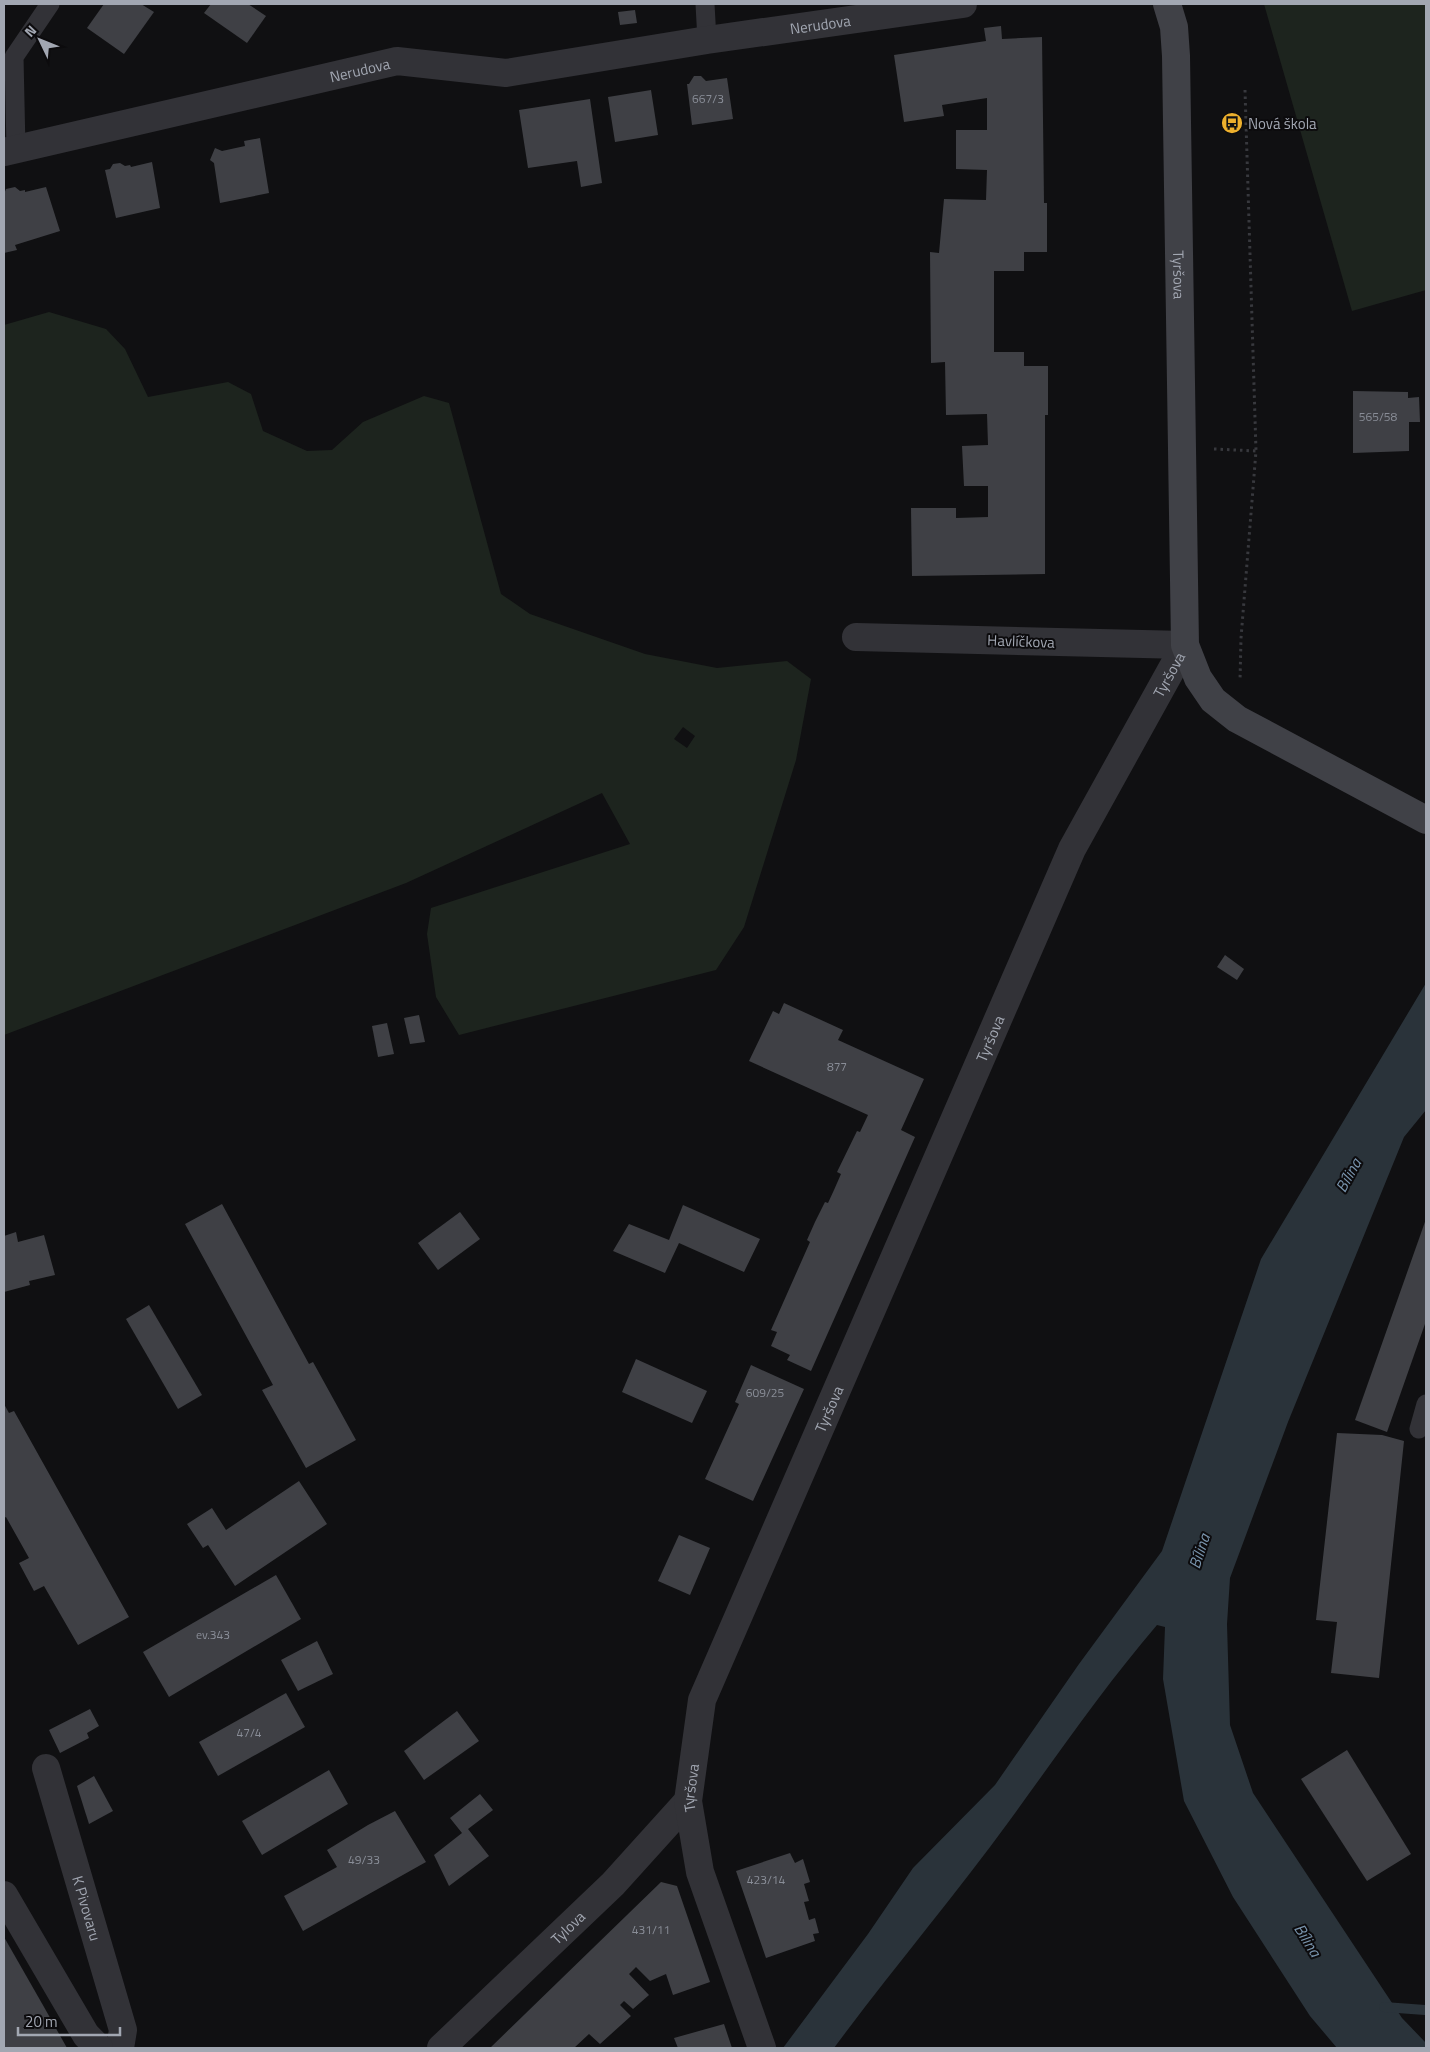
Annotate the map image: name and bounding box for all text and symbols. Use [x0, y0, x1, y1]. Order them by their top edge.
street label: Nerudova [788, 8, 853, 40]
north arrow [15, 15, 65, 65]
text: N [19, 20, 41, 42]
street label: Nerudova [327, 51, 392, 88]
house number: 667/3 [692, 89, 724, 108]
bus stop icon: Nová škola [1220, 111, 1244, 135]
place label: Nová škola [1248, 112, 1317, 135]
street label: Tyršova [1167, 250, 1191, 300]
house number: 565/58 [1359, 407, 1398, 426]
street label: Havlíčkova [987, 628, 1056, 654]
street label: Tyršova [1147, 647, 1191, 701]
street label: Tyršova [969, 1011, 1010, 1065]
house number: 877 [827, 1057, 847, 1076]
water label: Bílina [1329, 1153, 1368, 1196]
street label: Tyršova [808, 1382, 849, 1436]
house number: 609/25 [746, 1383, 785, 1402]
water label: Bílina [1182, 1530, 1216, 1572]
house number: ev.343 [196, 1625, 230, 1644]
house number: 47/4 [236, 1723, 262, 1742]
street label: Tyršova [676, 1762, 705, 1814]
house number: 49/33 [348, 1850, 380, 1869]
house number: 423/14 [747, 1870, 786, 1889]
street label: K Pivovaru [67, 1873, 108, 1943]
street label: Tylova [545, 1905, 590, 1949]
water label: Bílina [1288, 1919, 1328, 1962]
house number: 431/11 [632, 1920, 670, 1939]
scale bar [18, 2004, 120, 2036]
text: 20 m [25, 2010, 58, 2033]

